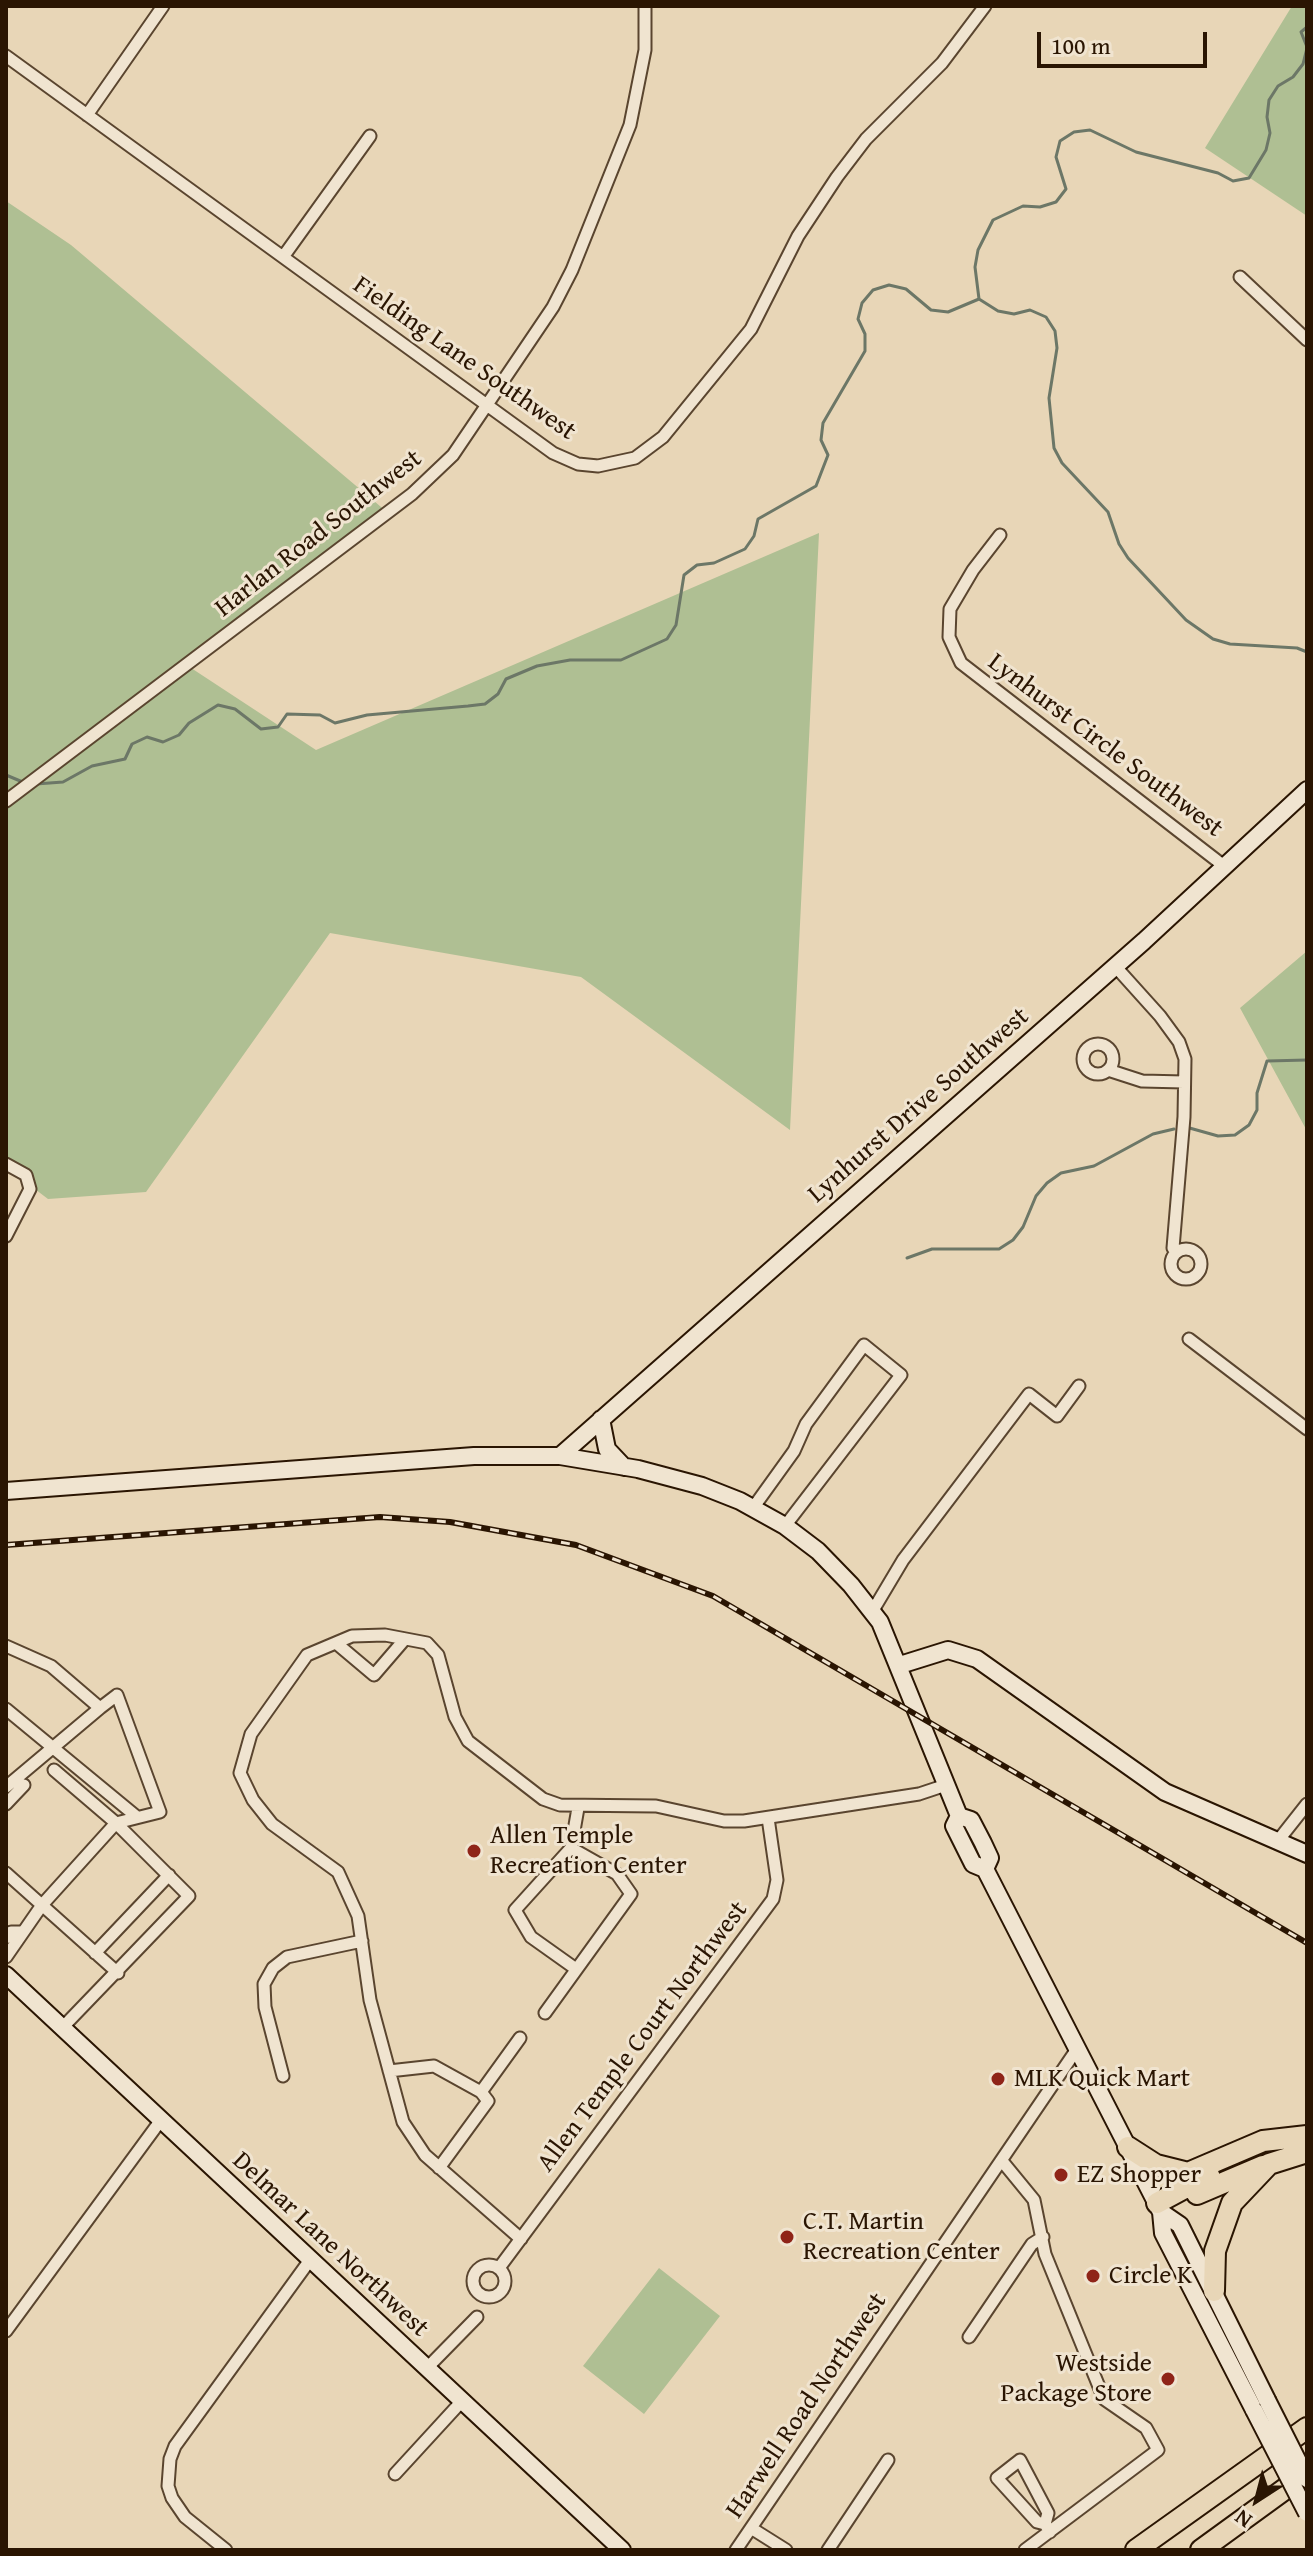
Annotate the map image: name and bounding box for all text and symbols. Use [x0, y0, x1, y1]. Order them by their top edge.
scale bar [1041, 16, 1211, 66]
text: 100 m [1051, 28, 1111, 63]
street label: Fielding Lane Southwest [347, 270, 581, 448]
street label: Harlan Road Southwest [209, 444, 429, 624]
street label: Lynhurst Circle Southwest [981, 647, 1229, 845]
street label: Lynhurst Drive Southwest [802, 1002, 1036, 1210]
place label: Allen Temple Recreation Center [490, 1820, 687, 1882]
marker: Allen Temple Recreation Center [465, 1842, 483, 1860]
street label: Allen Temple Court Northwest [531, 1896, 755, 2178]
place label: MLK Quick Mart [1014, 2063, 1190, 2095]
marker: MLK Quick Mart [989, 2070, 1007, 2088]
street label: Delmar Lane Northwest [225, 2146, 435, 2344]
place label: EZ Shopper [1077, 2159, 1201, 2191]
marker: EZ Shopper [1052, 2166, 1070, 2184]
place label: C.T. Martin Recreation Center [803, 2206, 1000, 2268]
marker: C.T. Martin Recreation Center [778, 2228, 796, 2246]
place label: Circle K [1109, 2260, 1192, 2292]
marker: Circle K [1084, 2267, 1102, 2285]
street label: Harwell Road Northwest [720, 2287, 894, 2525]
place label: Westside Package Store [1001, 2348, 1152, 2410]
marker: Westside Package Store [1159, 2370, 1177, 2388]
north arrow [1217, 2460, 1297, 2540]
text: N [1228, 2502, 1258, 2537]

